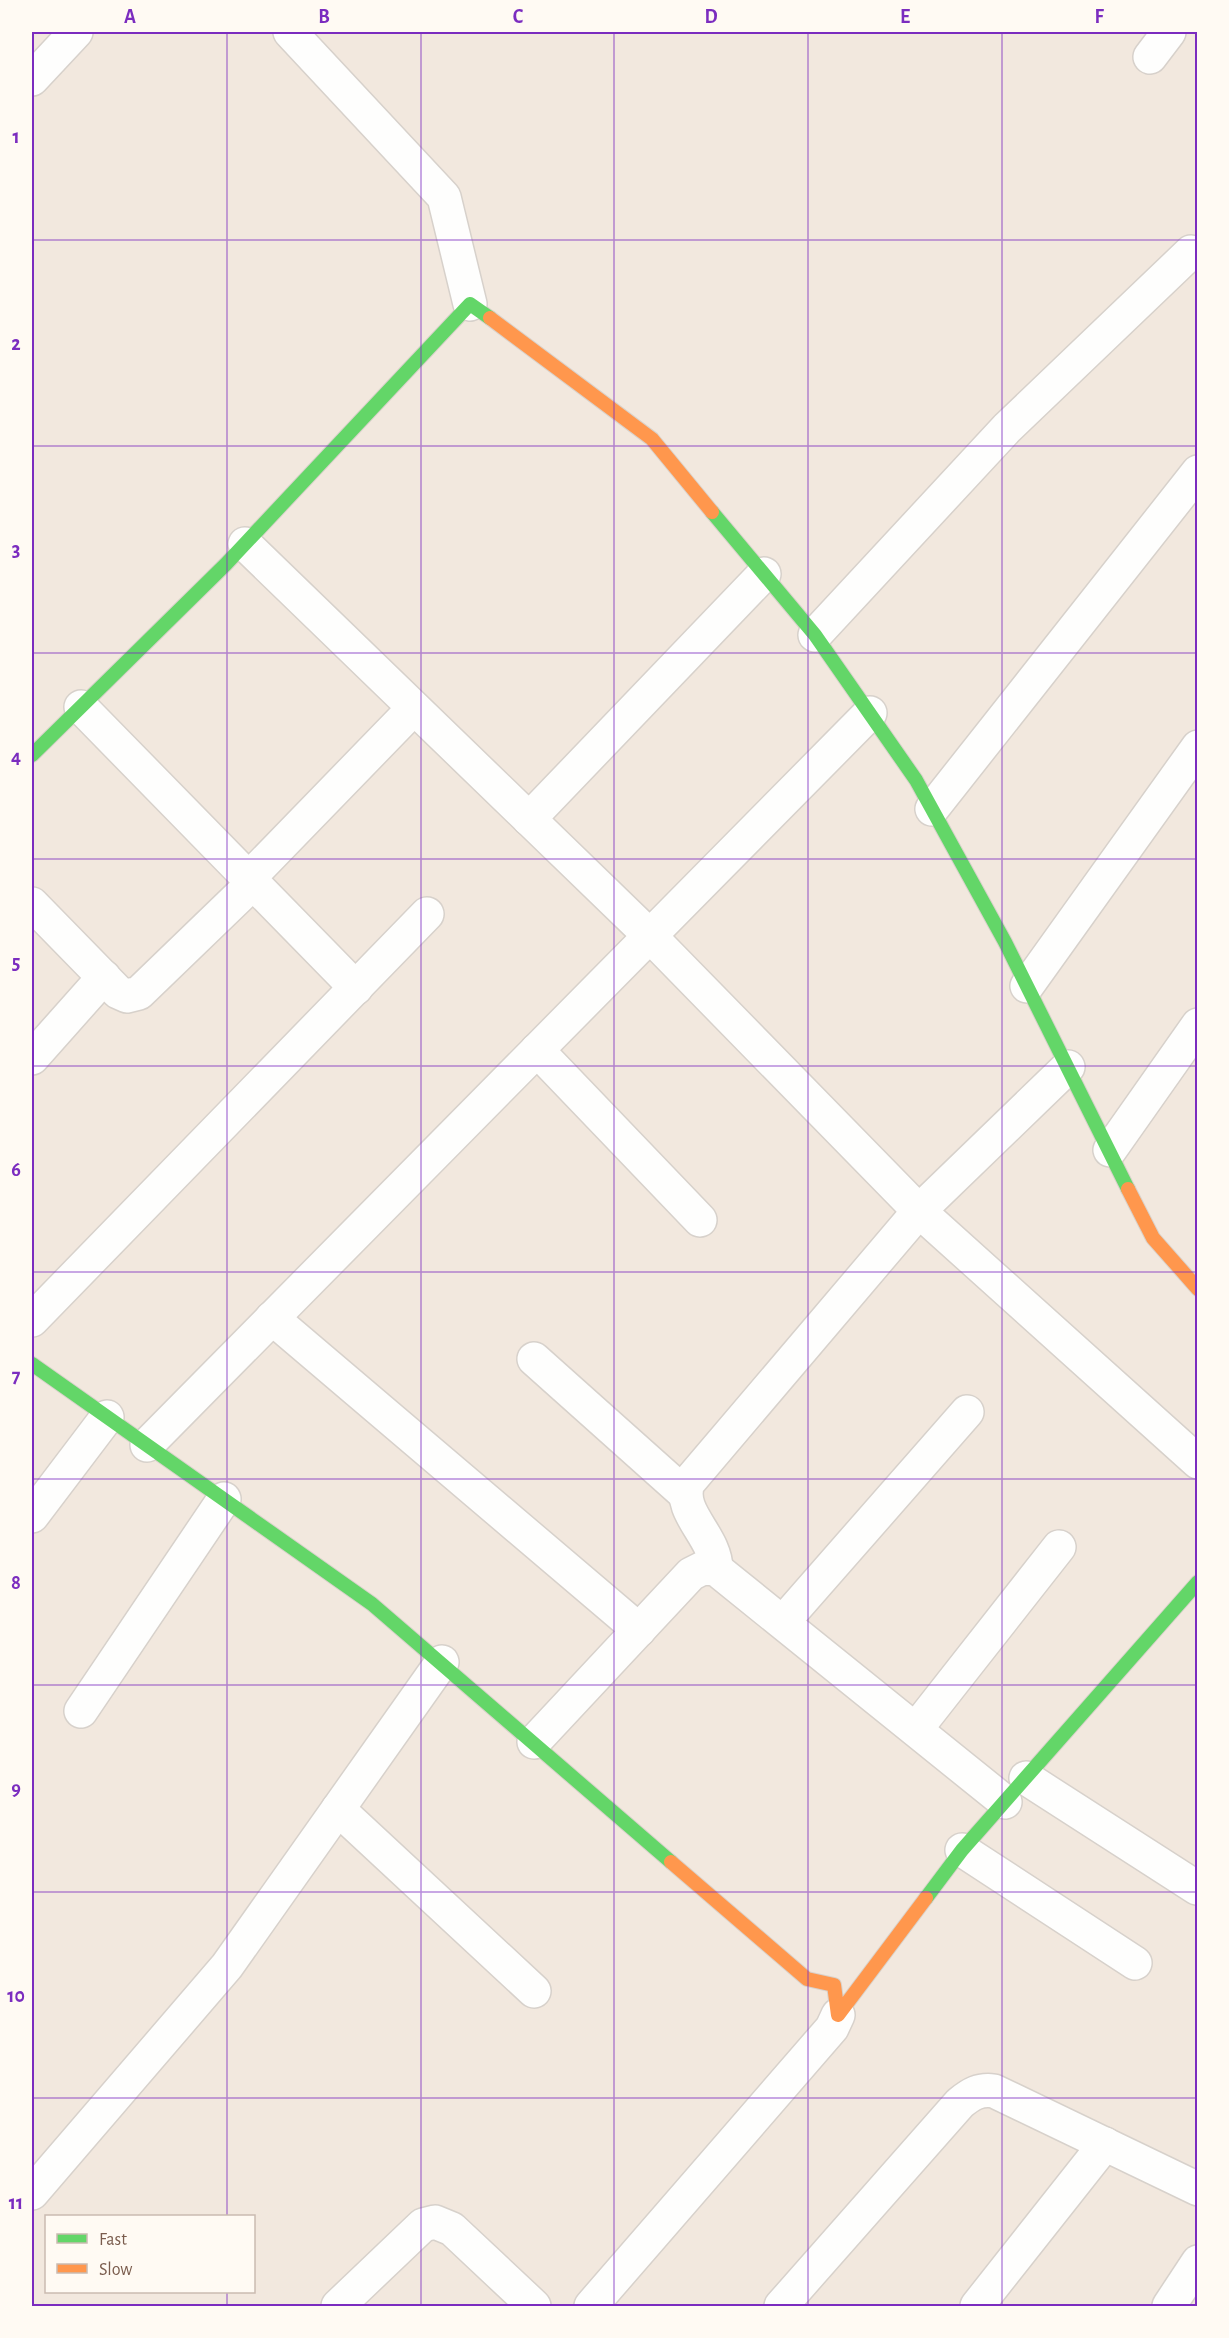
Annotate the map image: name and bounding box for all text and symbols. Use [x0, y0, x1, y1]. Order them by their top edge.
text: A [124, 7, 136, 27]
text: B [318, 7, 330, 27]
text: C [513, 7, 524, 27]
text: D [704, 7, 718, 27]
text: E [900, 7, 910, 27]
text: F [1094, 7, 1104, 27]
text: 1 [12, 127, 20, 147]
text: 2 [11, 334, 21, 354]
text: 3 [12, 540, 20, 560]
text: 4 [11, 747, 21, 767]
text: 5 [12, 953, 20, 973]
text: 6 [11, 1160, 21, 1180]
text: 7 [12, 1366, 21, 1386]
text: 8 [11, 1573, 21, 1593]
text: 9 [11, 1779, 21, 1799]
text: 10 [7, 1986, 25, 2006]
text: 11 [9, 2193, 23, 2213]
legend [45, 2215, 255, 2293]
text: Fast [99, 2231, 127, 2249]
text: Slow [99, 2261, 132, 2279]

